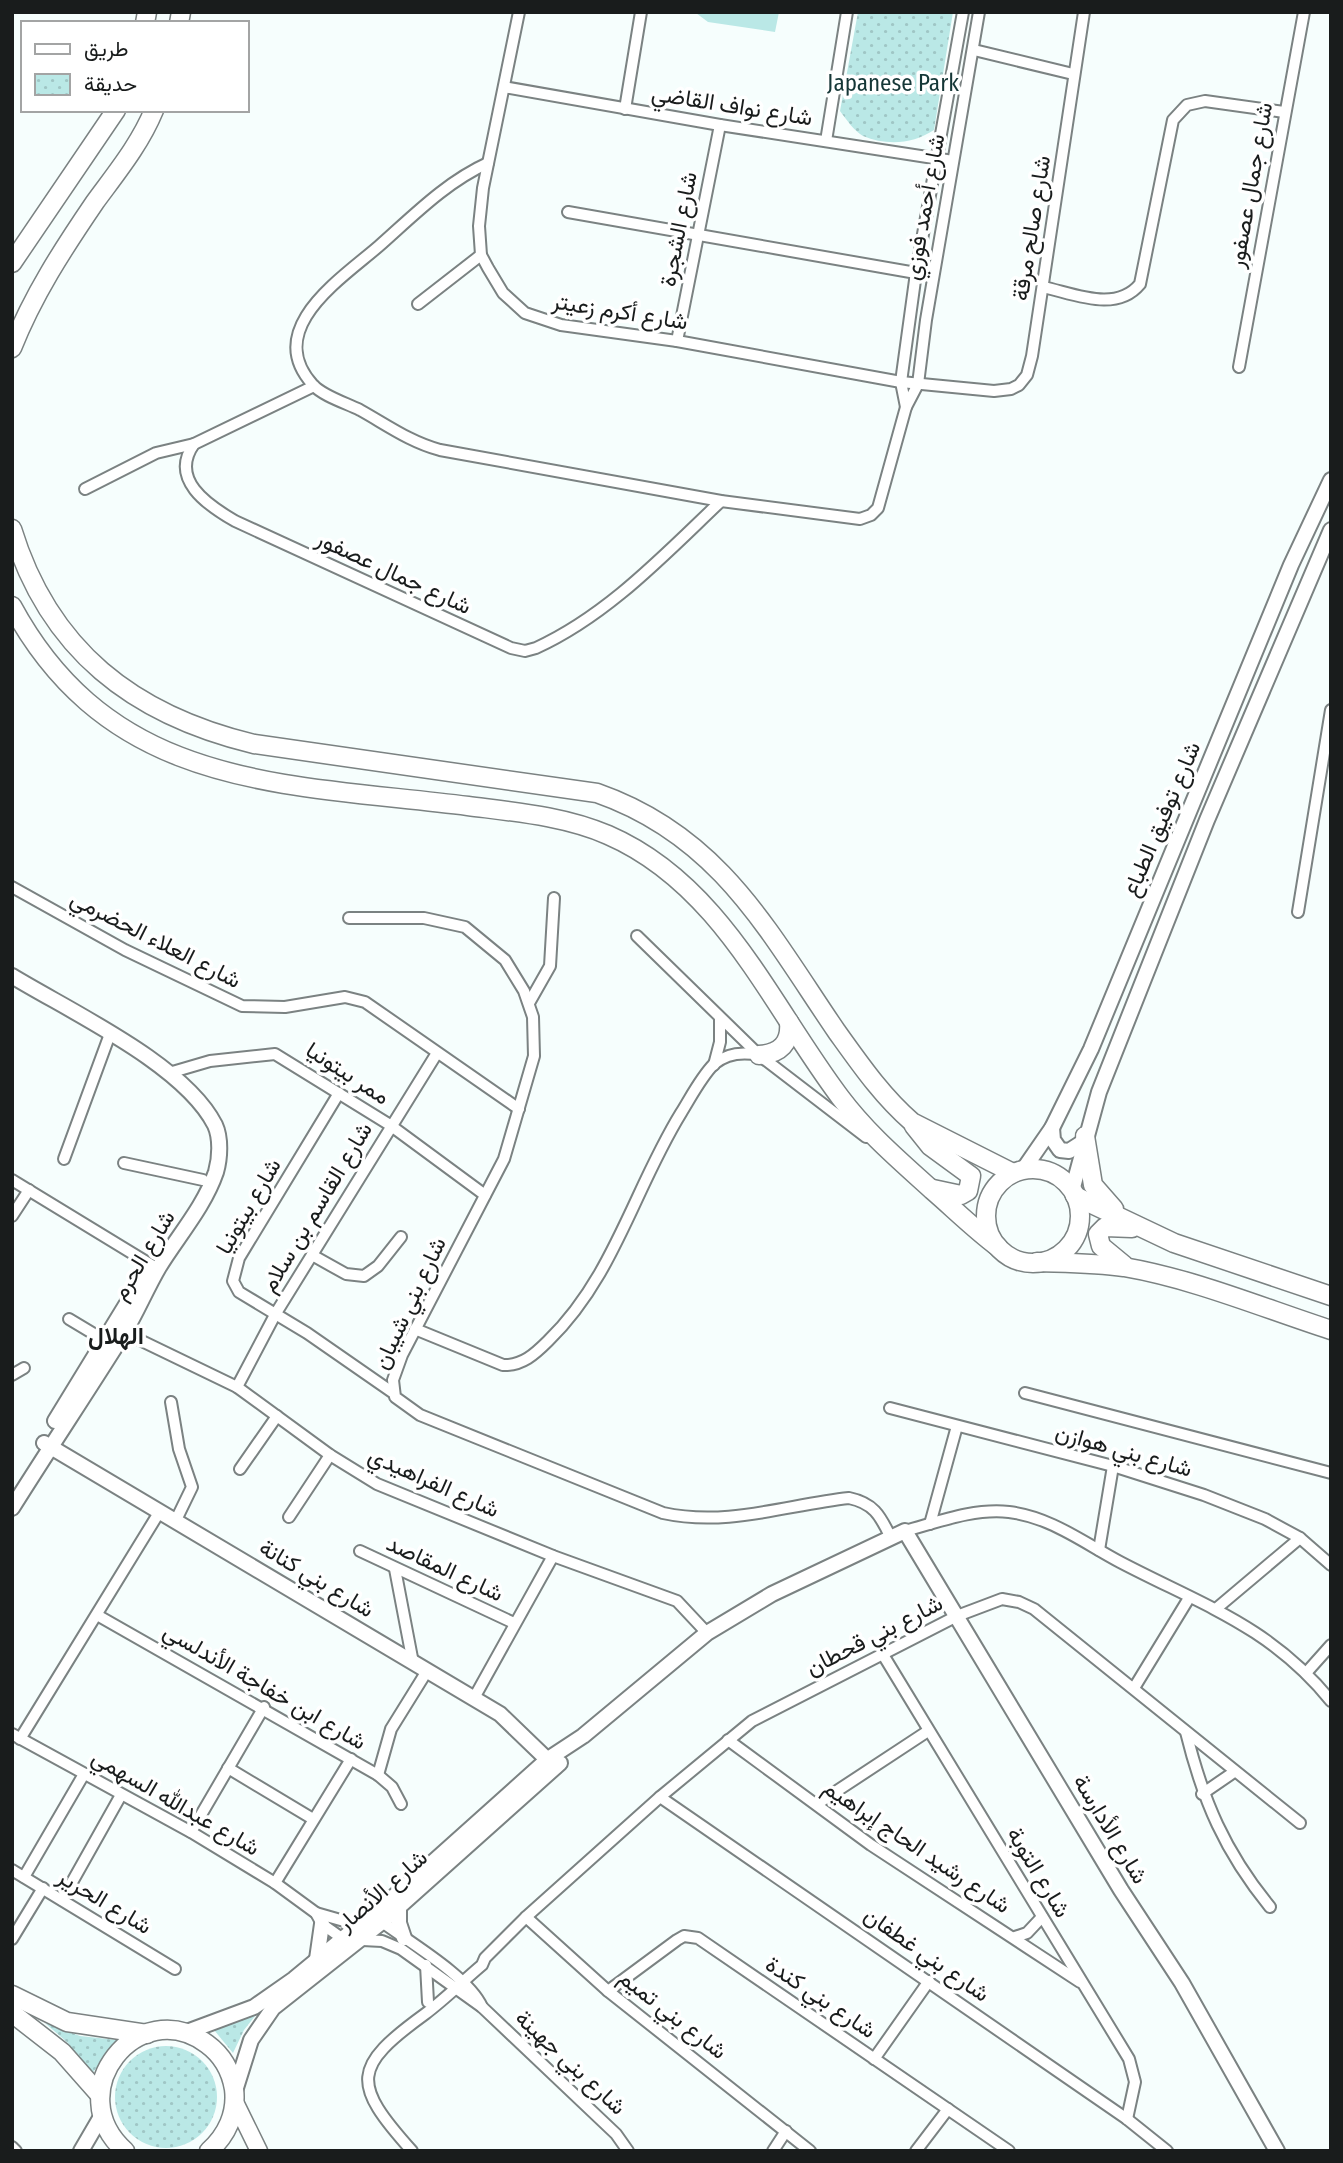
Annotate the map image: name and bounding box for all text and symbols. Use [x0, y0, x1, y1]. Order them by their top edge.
legend [21, 21, 248, 112]
text: طريق [84, 36, 129, 62]
park label: Japanese Park [827, 69, 959, 97]
text: حديقة [84, 71, 137, 97]
street label: شارع نواف القاضي [649, 78, 815, 136]
street label: شارع جمال عصفور [1221, 100, 1280, 271]
street label: شارع أحمد فوزي [897, 132, 956, 283]
street label: شارع صالح مرقة [1006, 153, 1058, 303]
street label: شارع الشجرة [653, 169, 705, 289]
street label: شارع أكرم زعيتر [549, 286, 690, 338]
street label: شارع جمال عصفور [310, 523, 476, 622]
street label: شارع توفيق الطباع [1116, 737, 1208, 901]
street label: شارع العلاء الحضرمي [64, 884, 246, 998]
street label: ممر بيتونيا [300, 1036, 395, 1111]
street label: شارع القاسم بن سلام [254, 1117, 380, 1298]
street label: شارع بيتونيا [209, 1153, 288, 1260]
street label: شارع الحرم [105, 1205, 182, 1306]
street label: شارع بني شيبان [366, 1232, 456, 1376]
district label: الهلال [88, 1322, 144, 1351]
street label: شارع بني هوازن [1051, 1417, 1196, 1488]
street label: شارع الفراهيدي [362, 1441, 504, 1528]
street label: شارع المقاصد [381, 1529, 508, 1609]
street label: شارع بني كنانة [252, 1533, 379, 1628]
street label: شارع بني قحطان [801, 1589, 949, 1686]
street label: شارع ابن خفاجة الأندلسي [156, 1616, 371, 1760]
street label: شارع عبدالله السهمي [84, 1743, 265, 1866]
street label: شارع الأدارسة [1066, 1769, 1155, 1890]
street label: شارع رشيد الحاج إبراهيم [817, 1773, 1016, 1921]
street label: شارع التوبة [999, 1822, 1077, 1923]
street label: شارع الأنصار [330, 1843, 434, 1939]
street label: شارع الحرير [51, 1861, 157, 1942]
street label: شارع بني غطفان [856, 1900, 995, 2012]
street label: شارع بني كندة [758, 1950, 882, 2048]
street label: شارع بني تميم [610, 1963, 733, 2069]
street label: شارع بني جهينة [506, 2004, 632, 2124]

